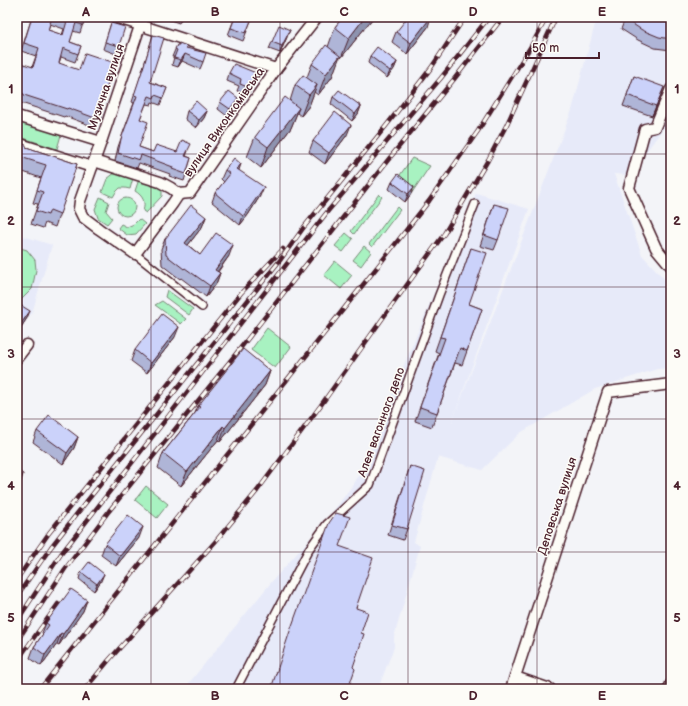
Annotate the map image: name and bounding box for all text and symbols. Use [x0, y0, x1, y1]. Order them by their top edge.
text: A [81, 4, 90, 20]
text: B [210, 4, 220, 20]
text: C [339, 4, 349, 20]
text: D [468, 4, 478, 20]
text: E [598, 4, 607, 20]
scale bar [526, 34, 599, 60]
text: 50 m [532, 41, 559, 56]
street label: Музична вулиця [85, 42, 128, 132]
street label: вулиця Виконкомівська [181, 65, 268, 180]
text: 1 [8, 81, 14, 97]
text: 1 [674, 81, 680, 97]
text: 2 [7, 213, 15, 229]
text: 2 [673, 213, 681, 229]
text: 3 [7, 346, 15, 362]
text: 3 [673, 346, 681, 362]
street label: Алея вагонного депо [354, 365, 408, 480]
street label: Деповська вулиця [535, 455, 580, 557]
text: 4 [7, 478, 15, 494]
text: 4 [673, 478, 681, 494]
text: 5 [7, 610, 15, 626]
text: 5 [673, 610, 681, 626]
text: A [81, 688, 90, 704]
text: B [210, 688, 220, 704]
text: C [339, 688, 349, 704]
text: D [468, 688, 478, 704]
text: E [598, 688, 607, 704]

